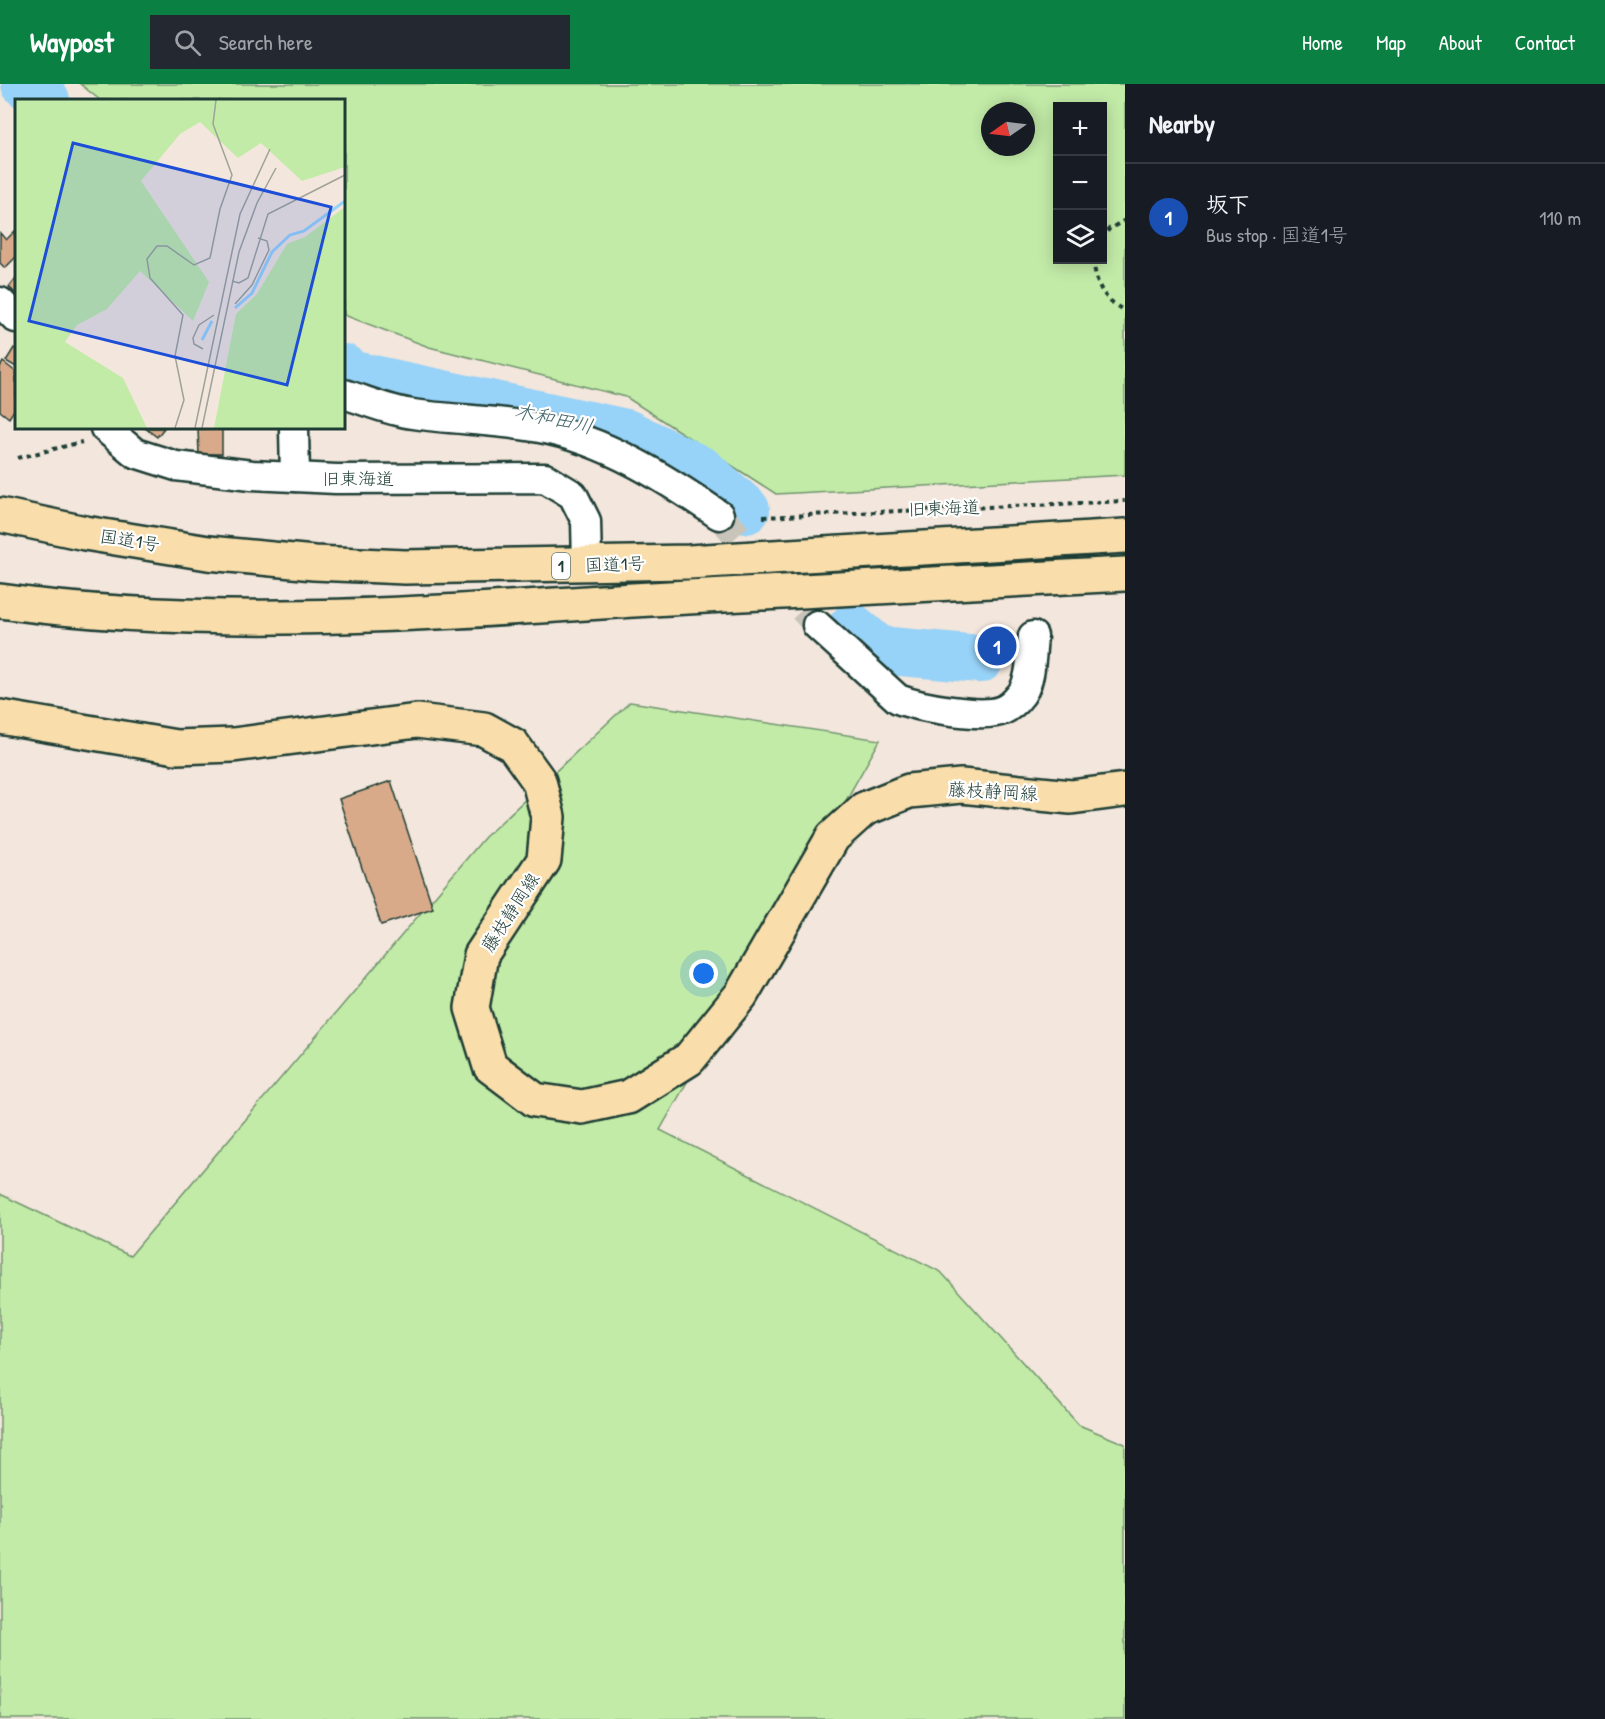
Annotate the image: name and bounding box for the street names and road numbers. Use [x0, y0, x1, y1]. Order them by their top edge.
street label: 旧東海道 [322, 466, 394, 491]
street label: 旧東海道 [908, 494, 980, 522]
street label: 国道1号 [98, 523, 162, 557]
street label: 国道1号 [584, 550, 646, 578]
road number: 1 [552, 553, 570, 579]
street label: 藤枝静岡線 [947, 776, 1039, 806]
street label: 藤枝静岡線 [475, 867, 545, 957]

